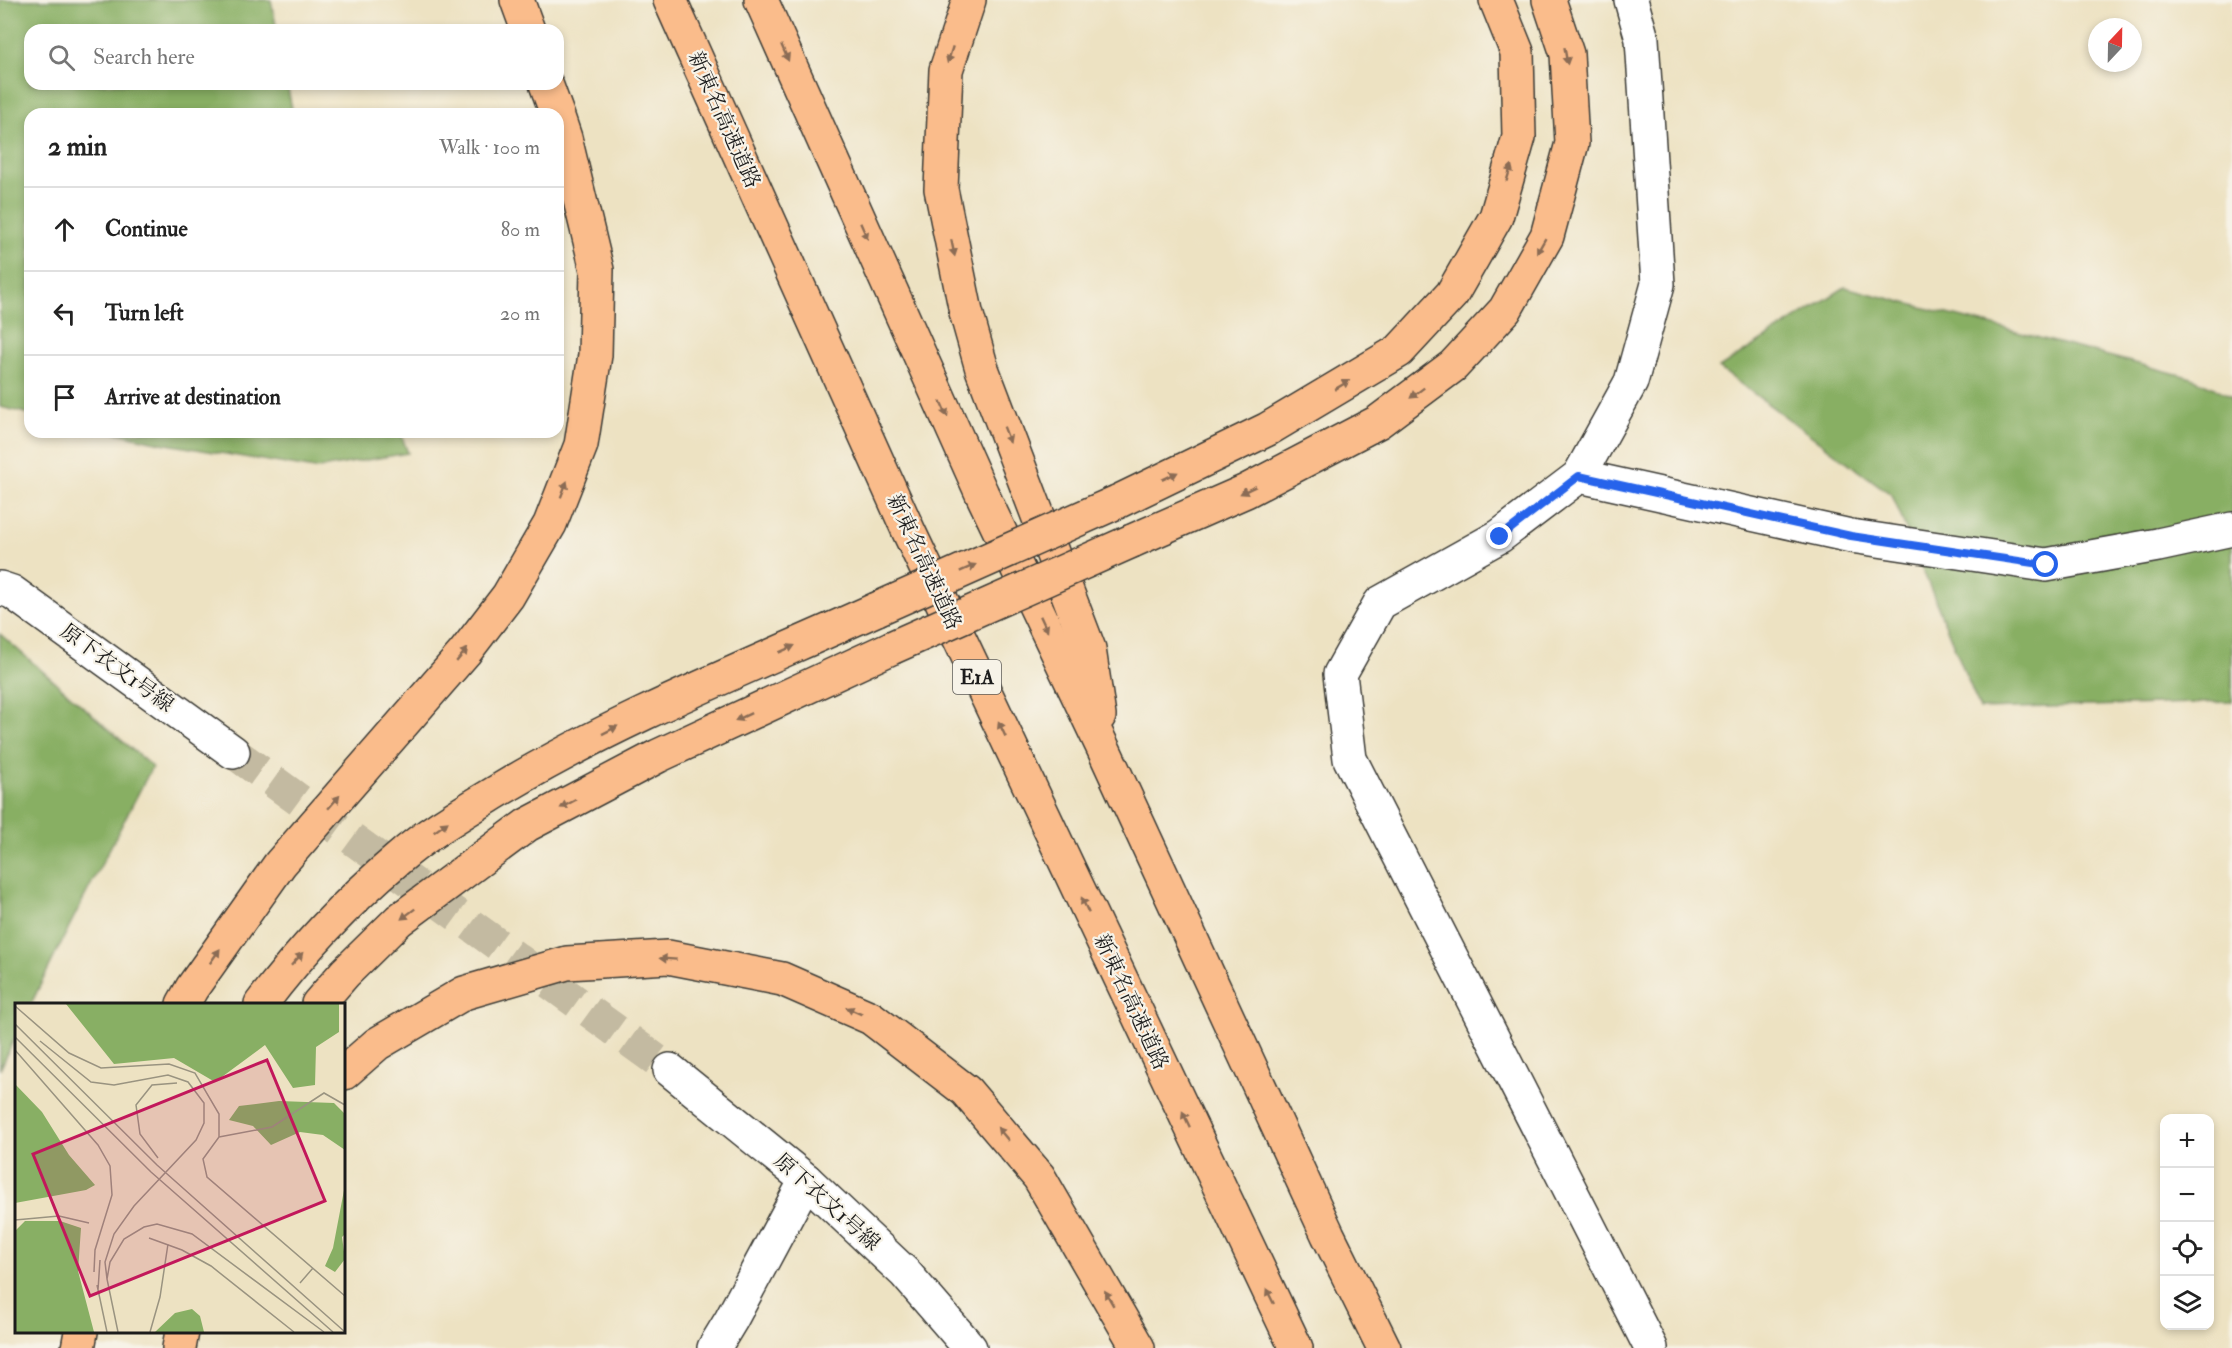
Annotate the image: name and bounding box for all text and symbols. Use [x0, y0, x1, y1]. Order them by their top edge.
north arrow [2088, 18, 2142, 72]
search box [24, 24, 564, 90]
icon: search [45, 41, 78, 74]
text: Search here [93, 43, 195, 71]
one-way arrow [780, 45, 789, 62]
one-way arrow [945, 46, 955, 64]
street label: 新東名高速道路 [682, 47, 766, 193]
one-way arrow [1562, 47, 1571, 66]
text: 2 min [48, 131, 107, 163]
text: Walk · 100 m [439, 135, 540, 160]
one-way arrow [1505, 163, 1514, 181]
icon: ahead [48, 213, 81, 246]
text: Continue [105, 215, 188, 243]
text: 80 m [501, 217, 540, 242]
one-way arrow [860, 223, 869, 240]
one-way arrow [1536, 238, 1546, 255]
one-way arrow [949, 239, 958, 258]
icon: left [48, 297, 81, 330]
text: Turn left [105, 299, 184, 327]
text: 20 m [500, 301, 540, 326]
one-way arrow [1334, 379, 1350, 390]
icon: arrive [48, 381, 81, 414]
text: Arrive at destination [105, 383, 281, 411]
one-way arrow [1410, 387, 1426, 399]
one-way arrow [939, 401, 949, 419]
one-way arrow [1003, 426, 1012, 444]
one-way arrow [1161, 472, 1178, 481]
one-way arrow [559, 480, 569, 498]
one-way arrow [1240, 485, 1257, 494]
street label: 新東名高速道路 [881, 490, 967, 634]
route end [1486, 523, 1512, 549]
route start [2032, 551, 2058, 577]
one-way arrow [960, 564, 977, 573]
one-way arrow [1039, 616, 1048, 633]
street label: 原下衣文1号線 [55, 618, 179, 718]
one-way arrow [778, 644, 796, 654]
one-way arrow [456, 647, 469, 663]
road number: E1A [953, 660, 1001, 694]
one-way arrow [734, 712, 751, 721]
one-way arrow [997, 720, 1006, 737]
one-way arrow [601, 726, 618, 735]
one-way arrow [328, 794, 341, 810]
one-way arrow [559, 798, 577, 808]
one-way arrow [432, 821, 448, 833]
one-way arrow [1081, 897, 1090, 914]
one-way arrow [400, 907, 415, 919]
street label: 新東名高速道路 [1088, 930, 1174, 1074]
one-way arrow [209, 948, 221, 964]
one-way arrow [290, 951, 304, 966]
one-way arrow [658, 954, 677, 963]
inset map [15, 1003, 345, 1333]
one-way arrow [845, 1006, 863, 1016]
one-way arrow [1182, 1111, 1191, 1128]
map controls [2160, 1114, 2214, 1330]
button: + [2160, 1114, 2214, 1168]
one-way arrow [997, 1127, 1010, 1142]
street label: 原下衣文1号線 [768, 1147, 886, 1257]
button: − [2160, 1168, 2214, 1222]
button: locate [2160, 1222, 2214, 1276]
button: layers [2160, 1276, 2214, 1330]
one-way arrow [1265, 1287, 1274, 1304]
one-way arrow [1104, 1289, 1114, 1306]

